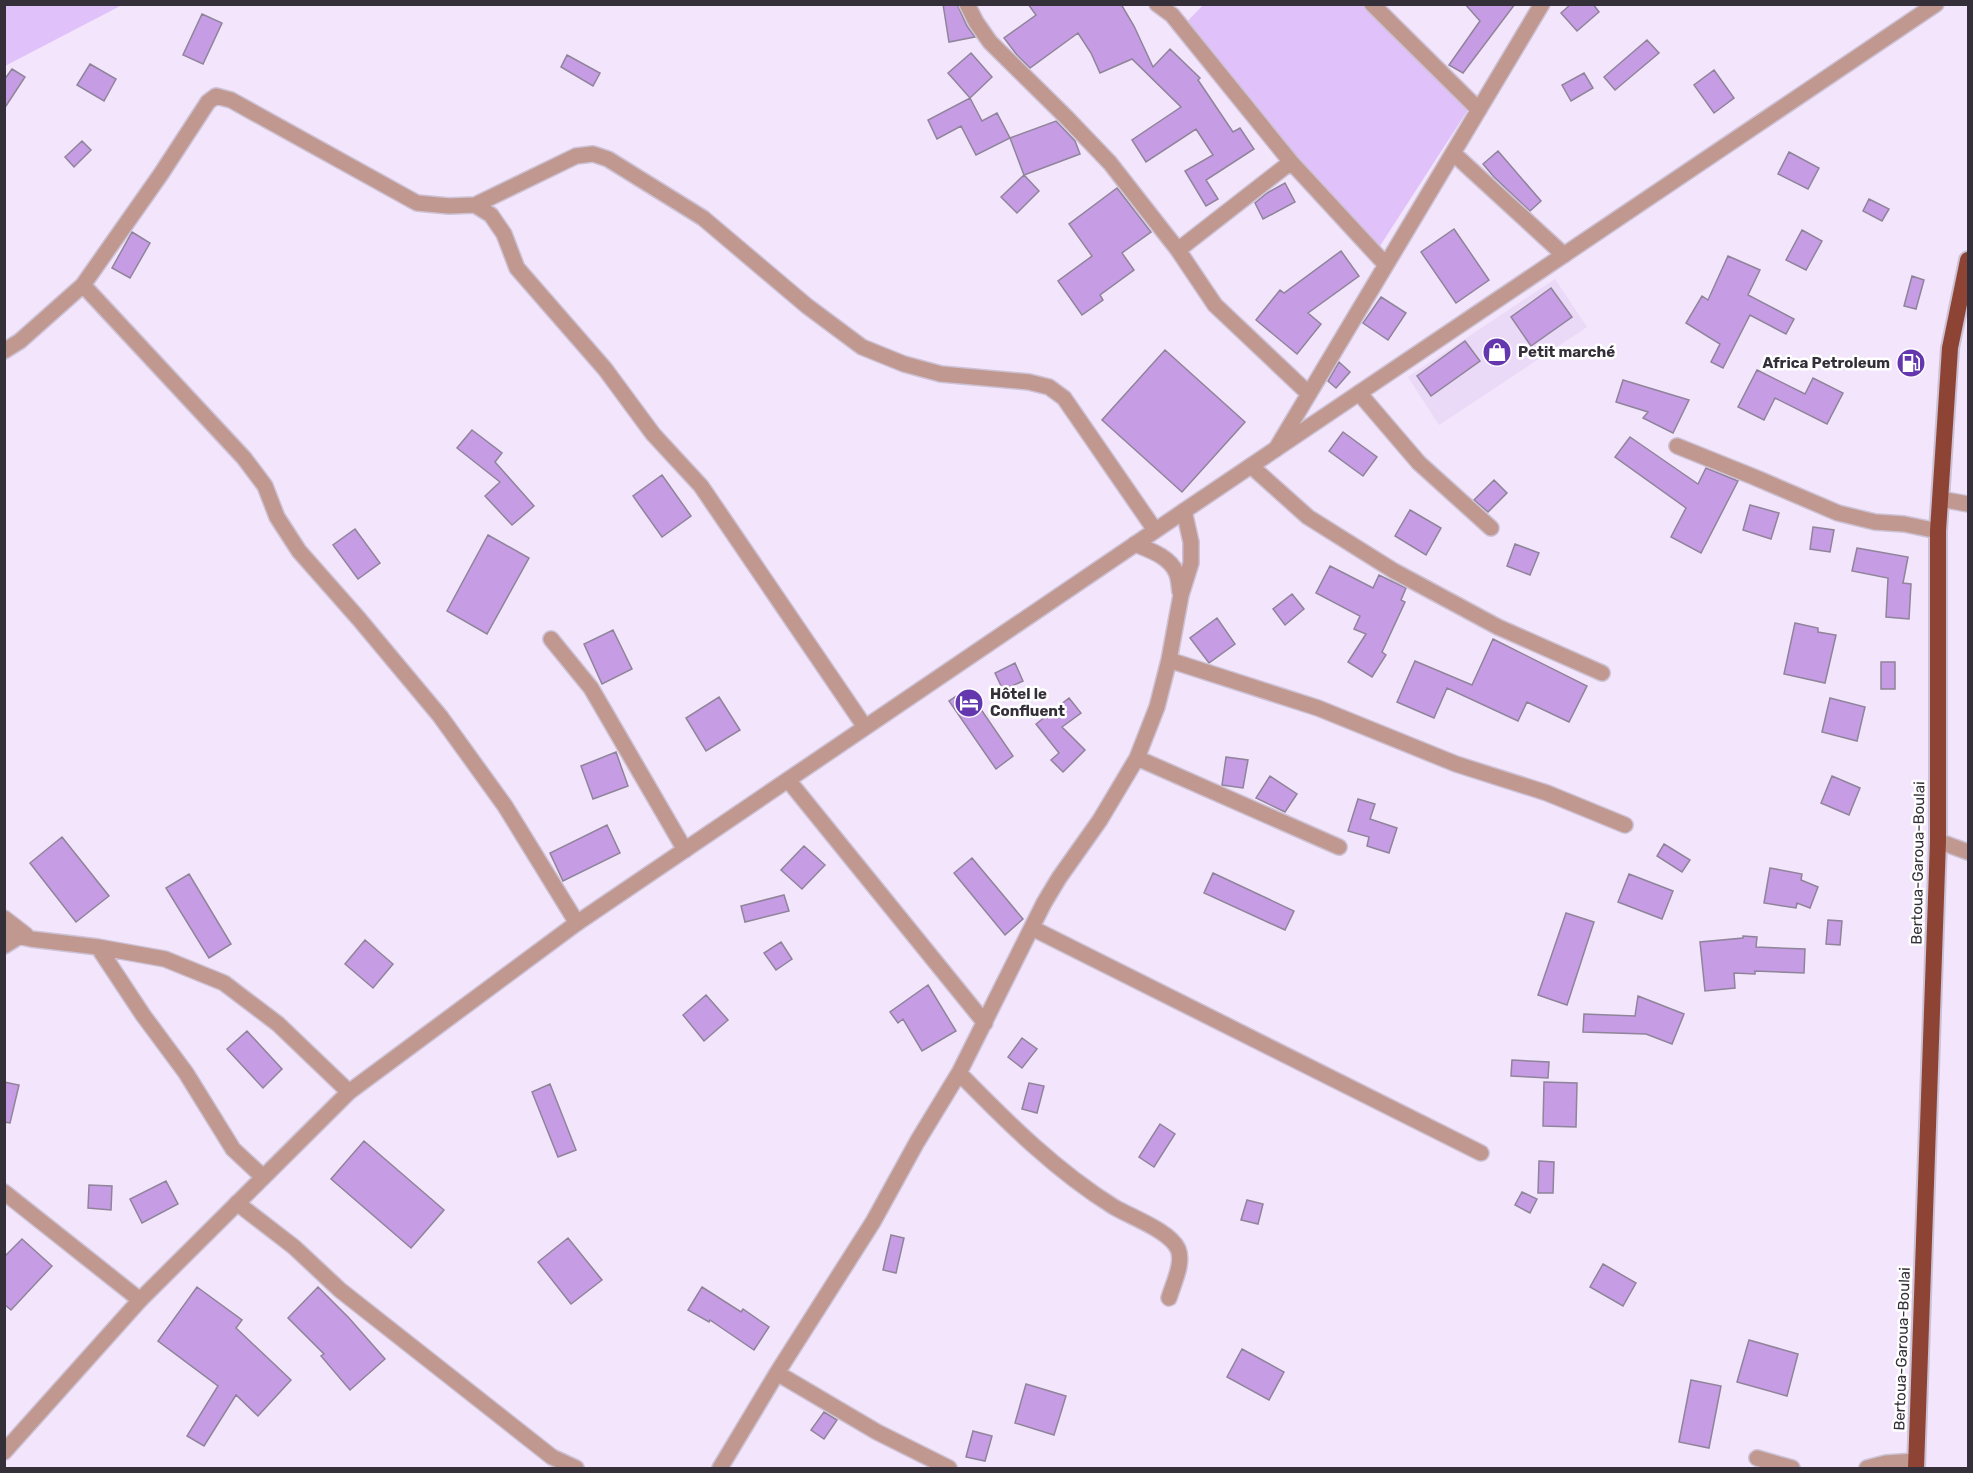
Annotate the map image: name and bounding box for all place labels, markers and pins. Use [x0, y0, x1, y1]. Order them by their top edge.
shop icon: Petit marché [1481, 336, 1513, 368]
place label: Petit marché [1518, 343, 1615, 361]
fuel station icon: Africa Petroleum [1895, 347, 1927, 379]
place label: Africa Petroleum [1763, 354, 1890, 372]
place label: Hôtel le Confluent [990, 685, 1065, 720]
hotel icon: Hôtel le Confluent [953, 687, 985, 719]

